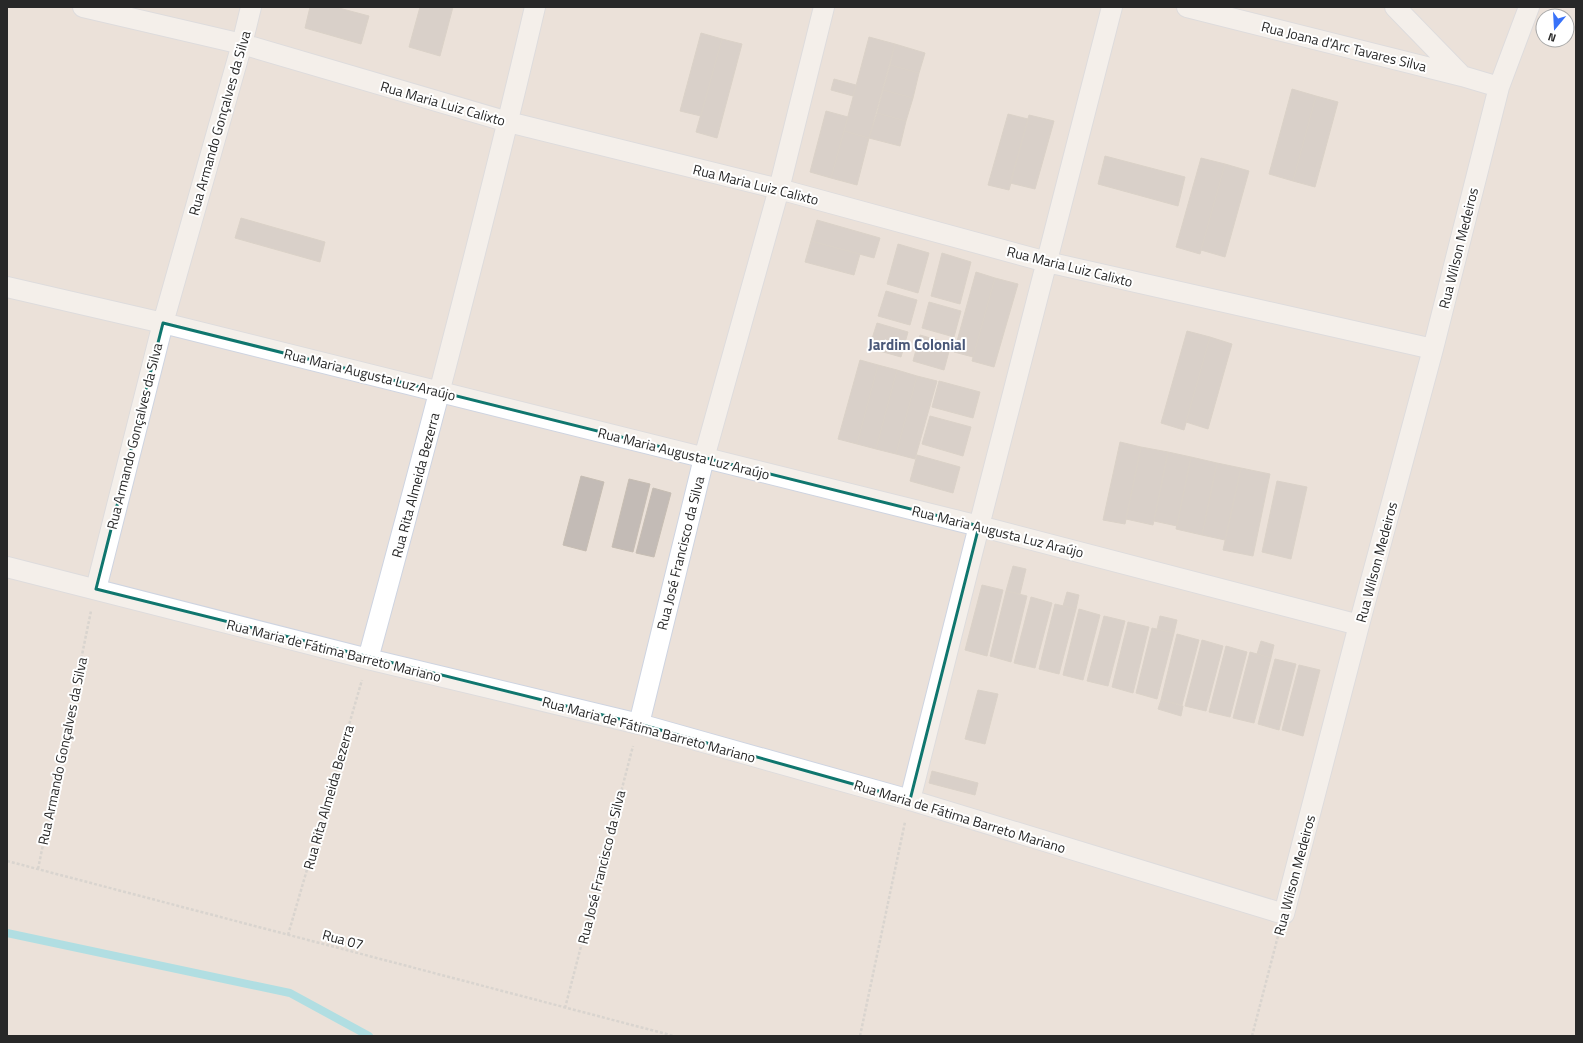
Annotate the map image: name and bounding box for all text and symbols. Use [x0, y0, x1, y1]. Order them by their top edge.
north arrow [1535, 8, 1575, 48]
street label: Rua Joana d'Arc Tavares Silva [1259, 15, 1429, 77]
street label: Rua Armando Gonçalves da Silva [183, 28, 255, 218]
text: N [1546, 29, 1558, 46]
street label: Rua Maria Luiz Calixto [378, 75, 508, 131]
street label: Rua Maria Luiz Calixto [691, 158, 821, 210]
street label: Rua Wilson Medeiros [1433, 185, 1483, 311]
street label: Rua Maria Luiz Calixto [1005, 240, 1135, 292]
district label: Jardim Colonial [868, 333, 966, 356]
street label: Rua Armando Gonçalves da Silva [101, 341, 167, 531]
street label: Rua Maria Augusta Luz Araújo [282, 342, 458, 406]
street label: Rua Rita Almeida Bezerra [386, 410, 444, 560]
street label: Rua Maria Augusta Luz Araújo [596, 421, 772, 485]
street label: Rua José Francisco da Silva [651, 474, 709, 632]
street label: Rua Maria Augusta Luz Araújo [910, 499, 1086, 563]
street label: Rua Wilson Medeiros [1350, 499, 1402, 625]
street label: Rua Maria de Fátima Barreto Mariano [225, 613, 443, 687]
street label: Rua Armando Gonçalves da Silva [32, 655, 92, 847]
street label: Rua Maria de Fátima Barreto Mariano [540, 690, 758, 768]
street label: Rua Rita Almeida Bezerra [297, 722, 359, 872]
street label: Rua Maria de Fátima Barreto Mariano [852, 774, 1068, 858]
street label: Rua José Francisco da Silva [572, 788, 630, 946]
street label: Rua Wilson Medeiros [1268, 812, 1320, 938]
street label: Rua 07 [320, 923, 366, 955]

